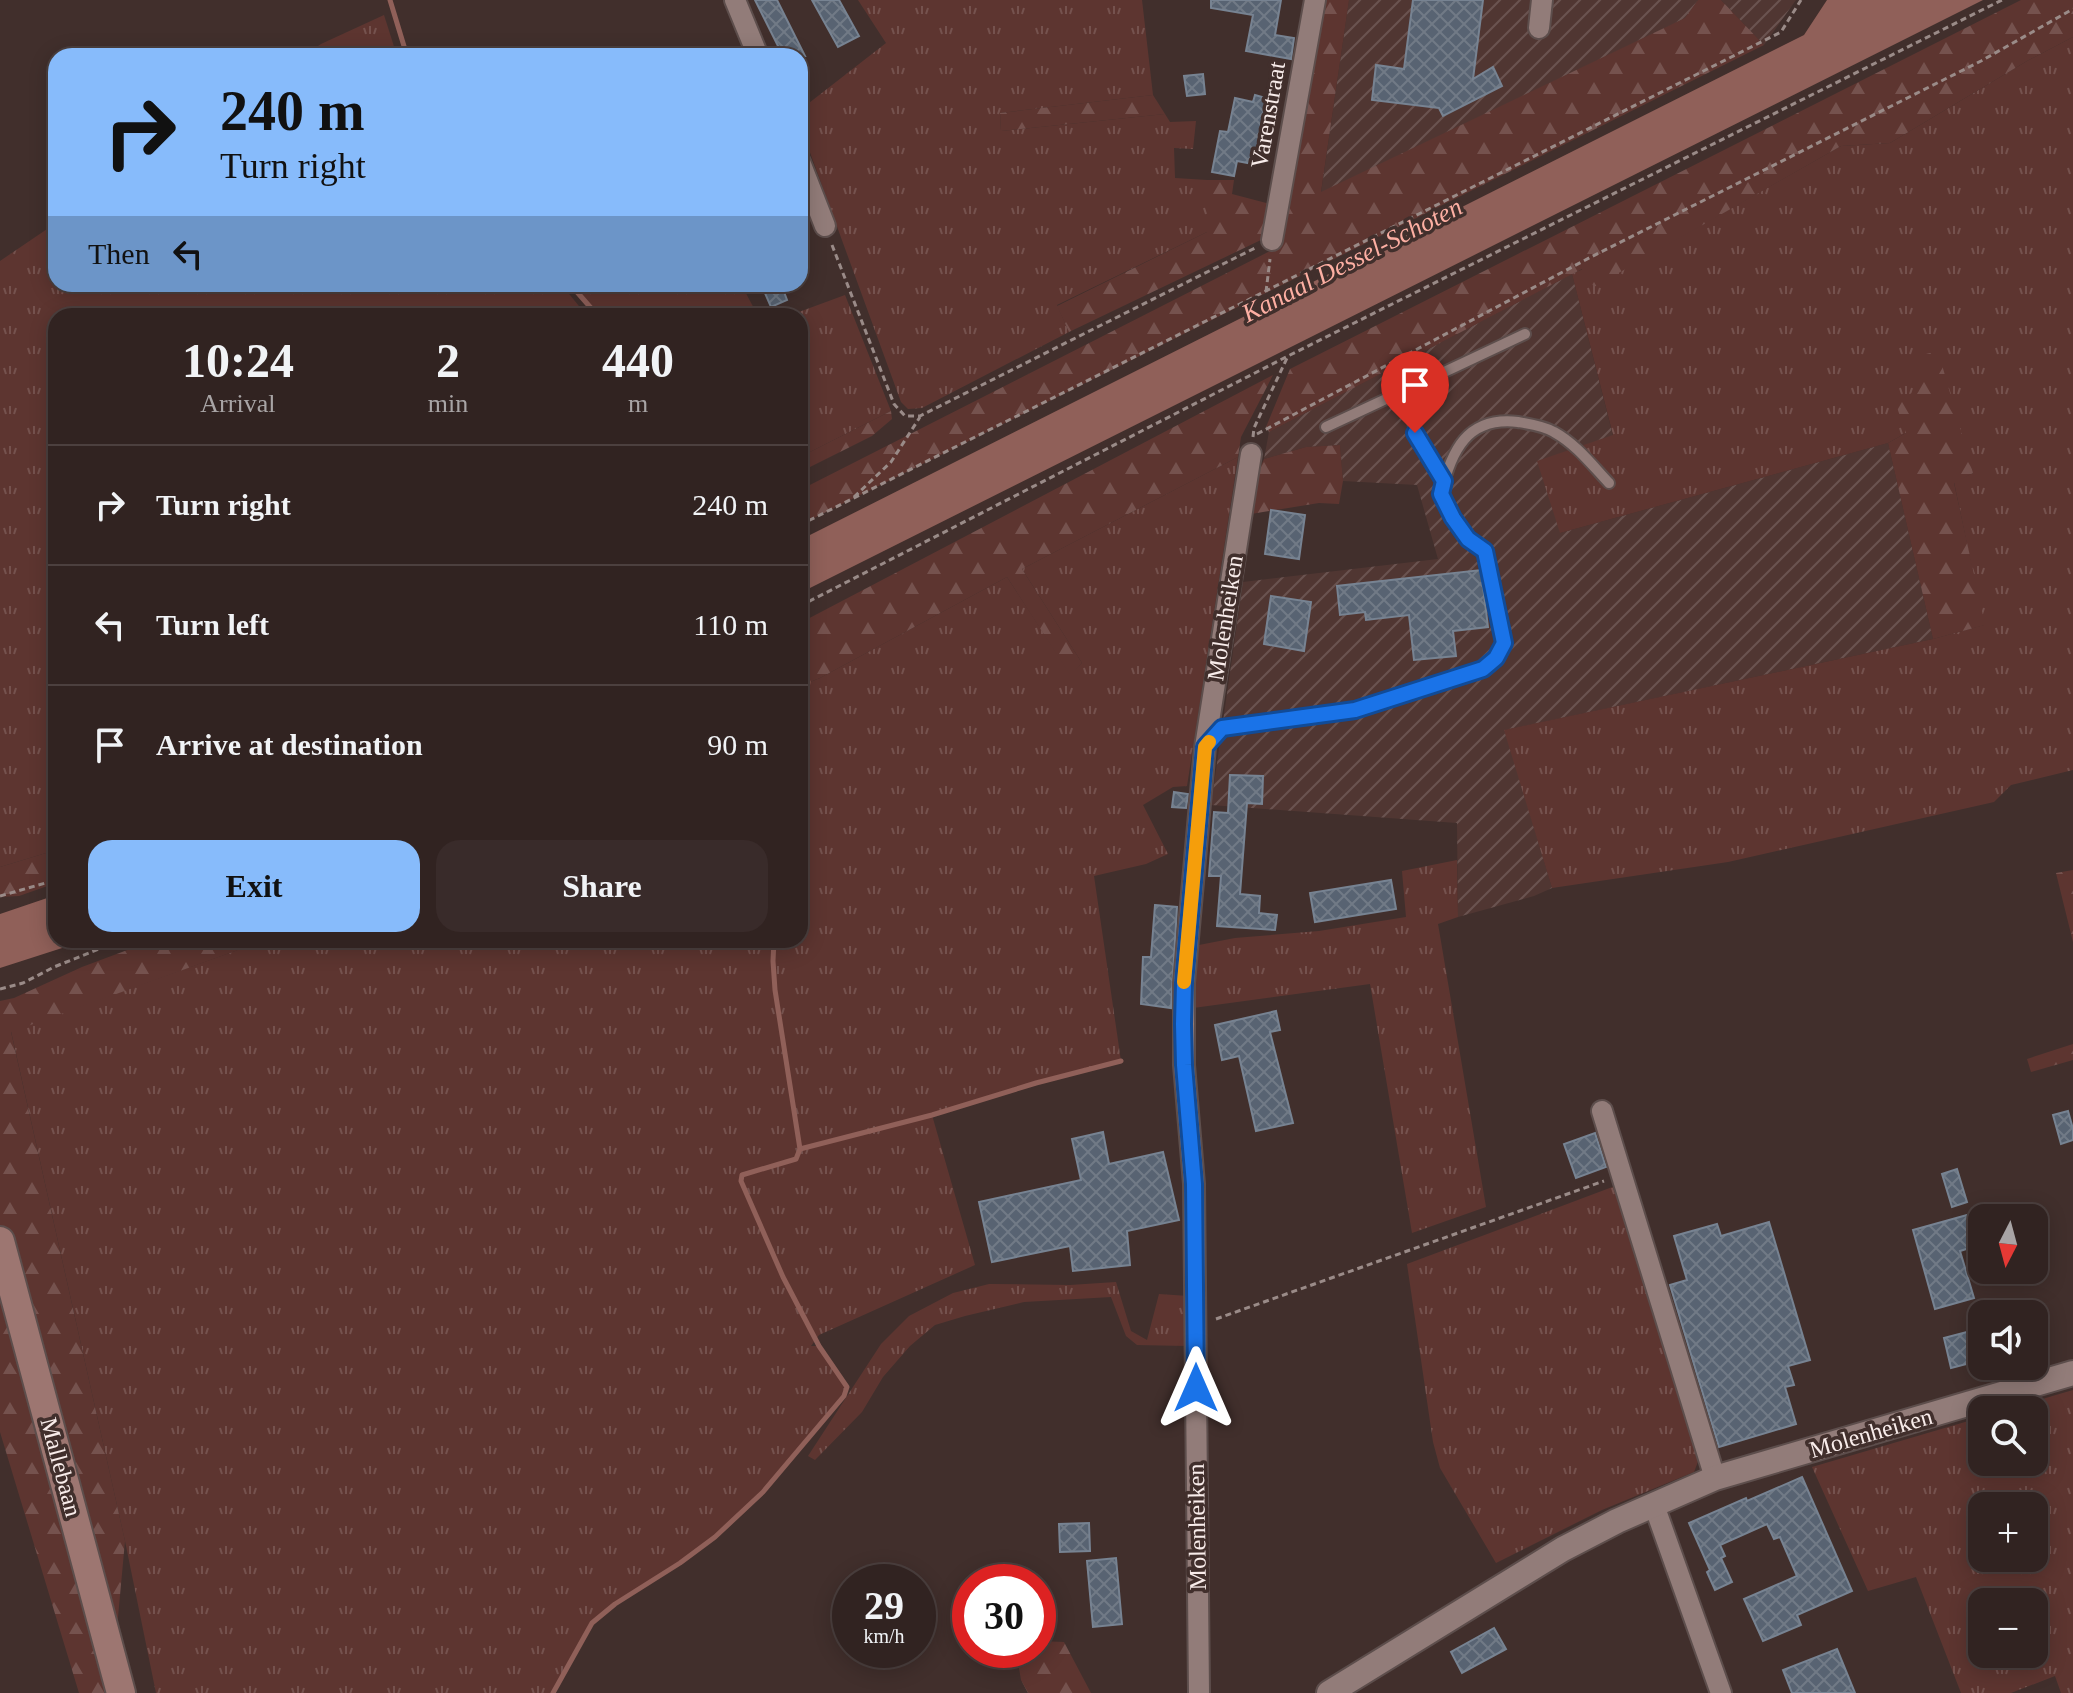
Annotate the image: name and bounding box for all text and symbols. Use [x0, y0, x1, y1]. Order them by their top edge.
street label: Varenstraat [1246, 59, 1290, 170]
icon: right [88, 80, 192, 184]
text: 240 m [220, 80, 365, 142]
text: Turn right [220, 146, 366, 186]
water label: Kanaal Dessel-Schoten [1236, 192, 1467, 329]
icon: left [166, 232, 210, 276]
text: Then [88, 237, 150, 270]
text: 10:24 [182, 334, 294, 387]
text: 2 [436, 334, 460, 387]
text: 440 [602, 334, 674, 387]
pin [1381, 351, 1449, 433]
icon: arrive [1393, 363, 1437, 407]
text: Arrival [200, 389, 275, 418]
text: min [428, 389, 468, 418]
text: m [628, 389, 648, 418]
icon: right [88, 483, 132, 527]
text: Turn right [156, 488, 291, 521]
text: 240 m [692, 488, 768, 521]
street label: Molenheiken [1202, 553, 1248, 683]
icon: left [88, 603, 132, 647]
text: Turn left [156, 608, 269, 641]
text: 110 m [693, 608, 768, 641]
icon: arrive [88, 723, 132, 767]
text: Arrive at destination [156, 728, 423, 761]
text: 90 m [707, 728, 768, 761]
button: Exit [88, 840, 420, 932]
button: Share [436, 840, 768, 932]
north arrow [1968, 1204, 2048, 1284]
map controls [1968, 1204, 2048, 1668]
button: sound [1968, 1300, 2048, 1380]
position arrow [1154, 1346, 1238, 1430]
button: search [1968, 1396, 2048, 1476]
street label: Molenheiken [1807, 1403, 1935, 1463]
street label: Mallebaan [35, 1415, 87, 1519]
street label: Molenheiken [1183, 1463, 1211, 1591]
button: + [1968, 1492, 2048, 1572]
speed limit sign: 30 [952, 1564, 1056, 1668]
text: 29 [864, 1583, 904, 1628]
button: − [1968, 1588, 2048, 1668]
text: km/h [863, 1625, 905, 1647]

